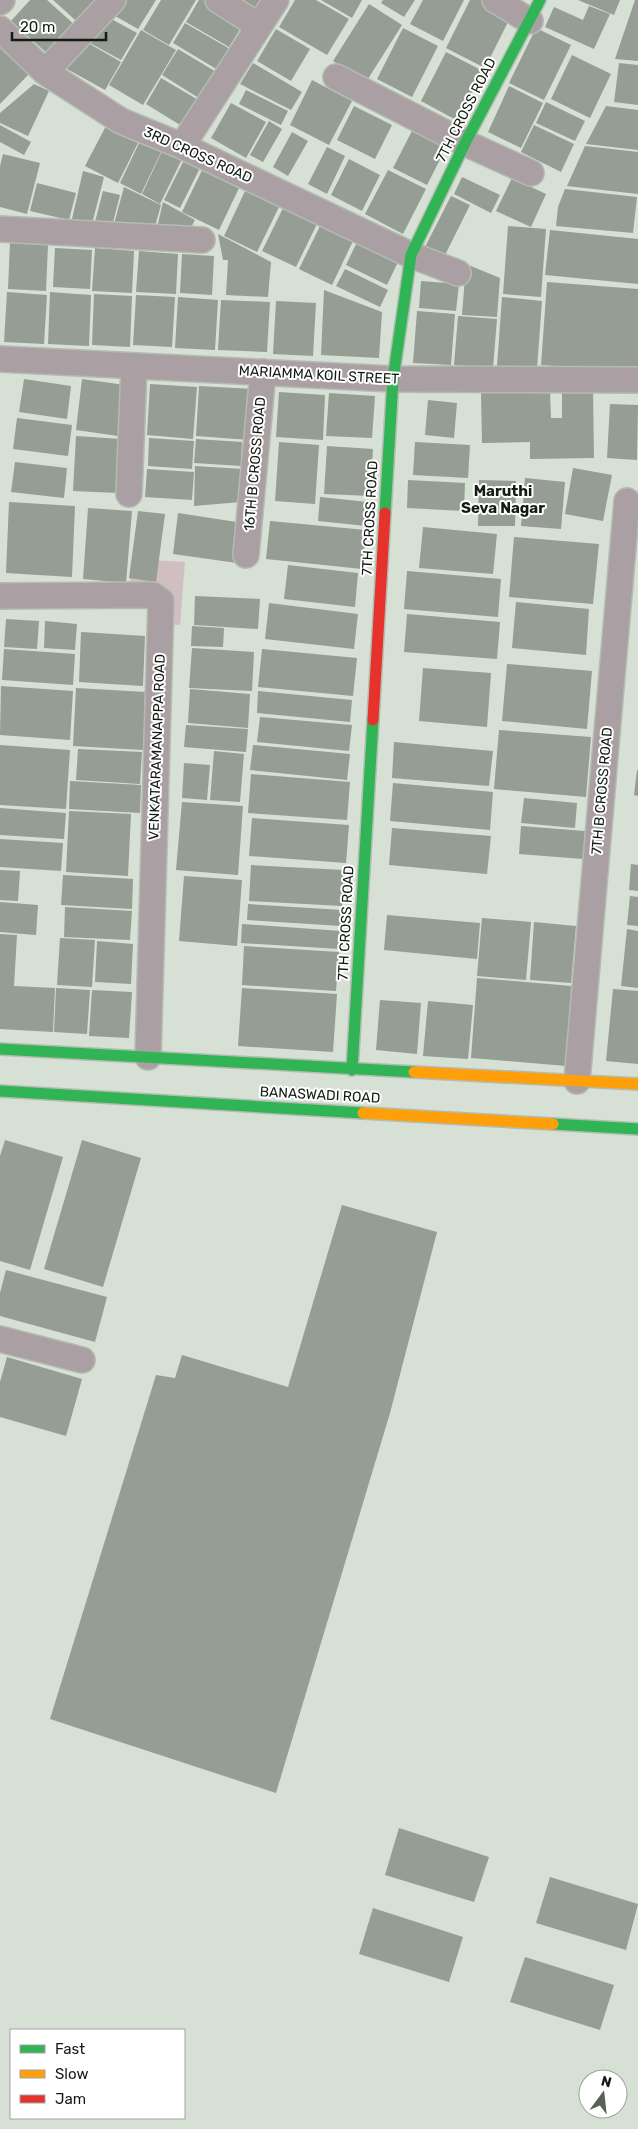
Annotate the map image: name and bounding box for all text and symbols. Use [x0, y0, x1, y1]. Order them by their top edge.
scale bar [12, 10, 106, 42]
text: 20 m [20, 18, 55, 36]
street label: 7TH CROSS ROAD [432, 55, 500, 165]
street label: 3RD CROSS ROAD [141, 123, 255, 187]
street label: MARIAMMA KOIL STREET [238, 362, 400, 388]
street label: 16TH B CROSS ROAD [241, 396, 269, 532]
street label: 7TH CROSS ROAD [359, 460, 381, 576]
district label: Maruthi Seva Nagar [461, 482, 545, 517]
street label: VENKATARAMANAPPA ROAD [145, 654, 169, 840]
street label: 7TH B CROSS ROAD [588, 727, 616, 855]
street label: 7TH CROSS ROAD [335, 865, 357, 981]
street label: BANASWADI ROAD [259, 1083, 381, 1107]
legend [10, 2029, 185, 2119]
text: Fast [55, 2040, 85, 2058]
text: Slow [55, 2065, 88, 2083]
north arrow [578, 2069, 628, 2119]
text: N [599, 2072, 613, 2091]
text: Jam [55, 2090, 86, 2108]

